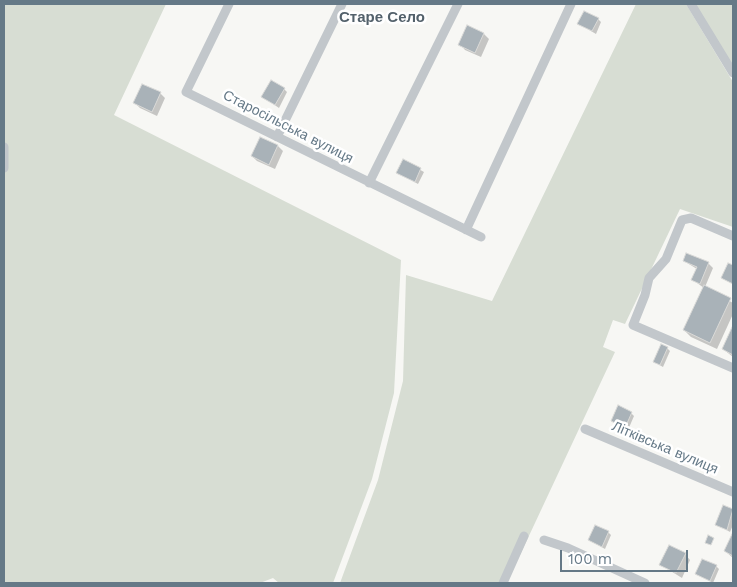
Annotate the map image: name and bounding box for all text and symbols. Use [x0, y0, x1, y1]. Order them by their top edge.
district label: Старе Село [339, 9, 425, 27]
street label: Старосільська вулиця [220, 87, 356, 167]
street label: Літківська вулиця [609, 418, 721, 478]
scale bar [562, 540, 690, 572]
text: 100 m [568, 550, 612, 568]

